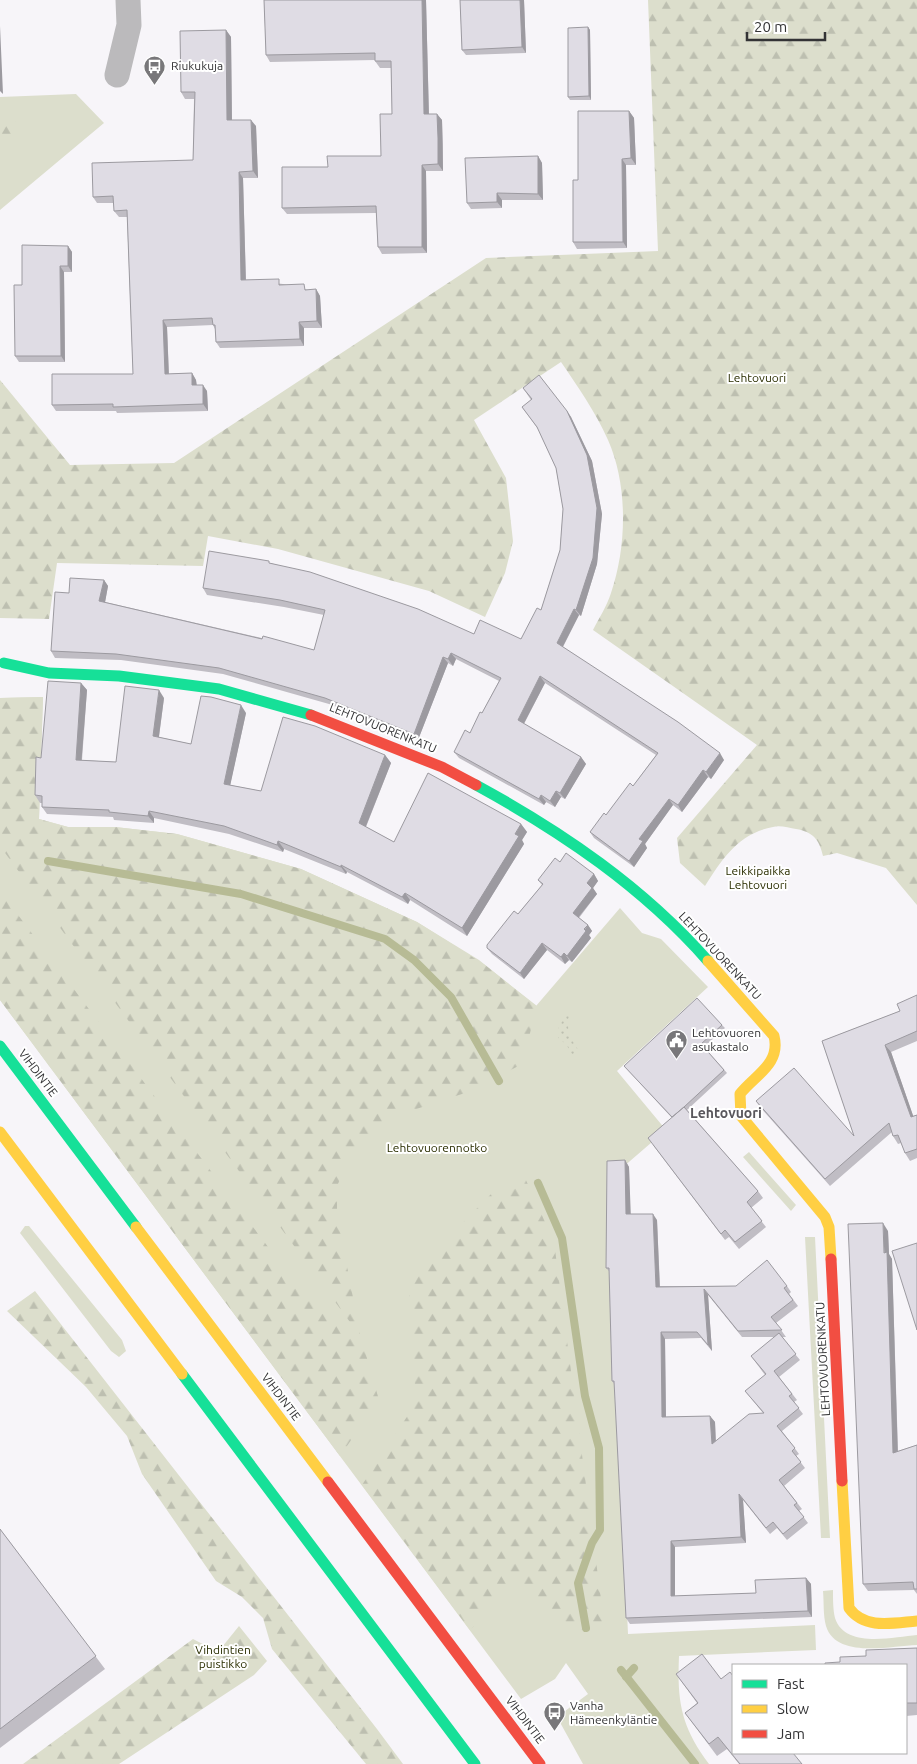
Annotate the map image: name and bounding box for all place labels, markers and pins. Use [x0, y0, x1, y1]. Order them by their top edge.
bus stop icon: Riukukuja [143, 54, 167, 85]
place label: Riukukuja [171, 59, 223, 72]
place label: Lehtovuoren asukastalo [692, 1026, 761, 1053]
public building icon: Lehtovuoren asukastalo [664, 1028, 688, 1059]
place label: Vanha Hämeenkyläntie [570, 1699, 657, 1726]
bus stop icon: Vanha Hämeenkyläntie [542, 1701, 566, 1732]

